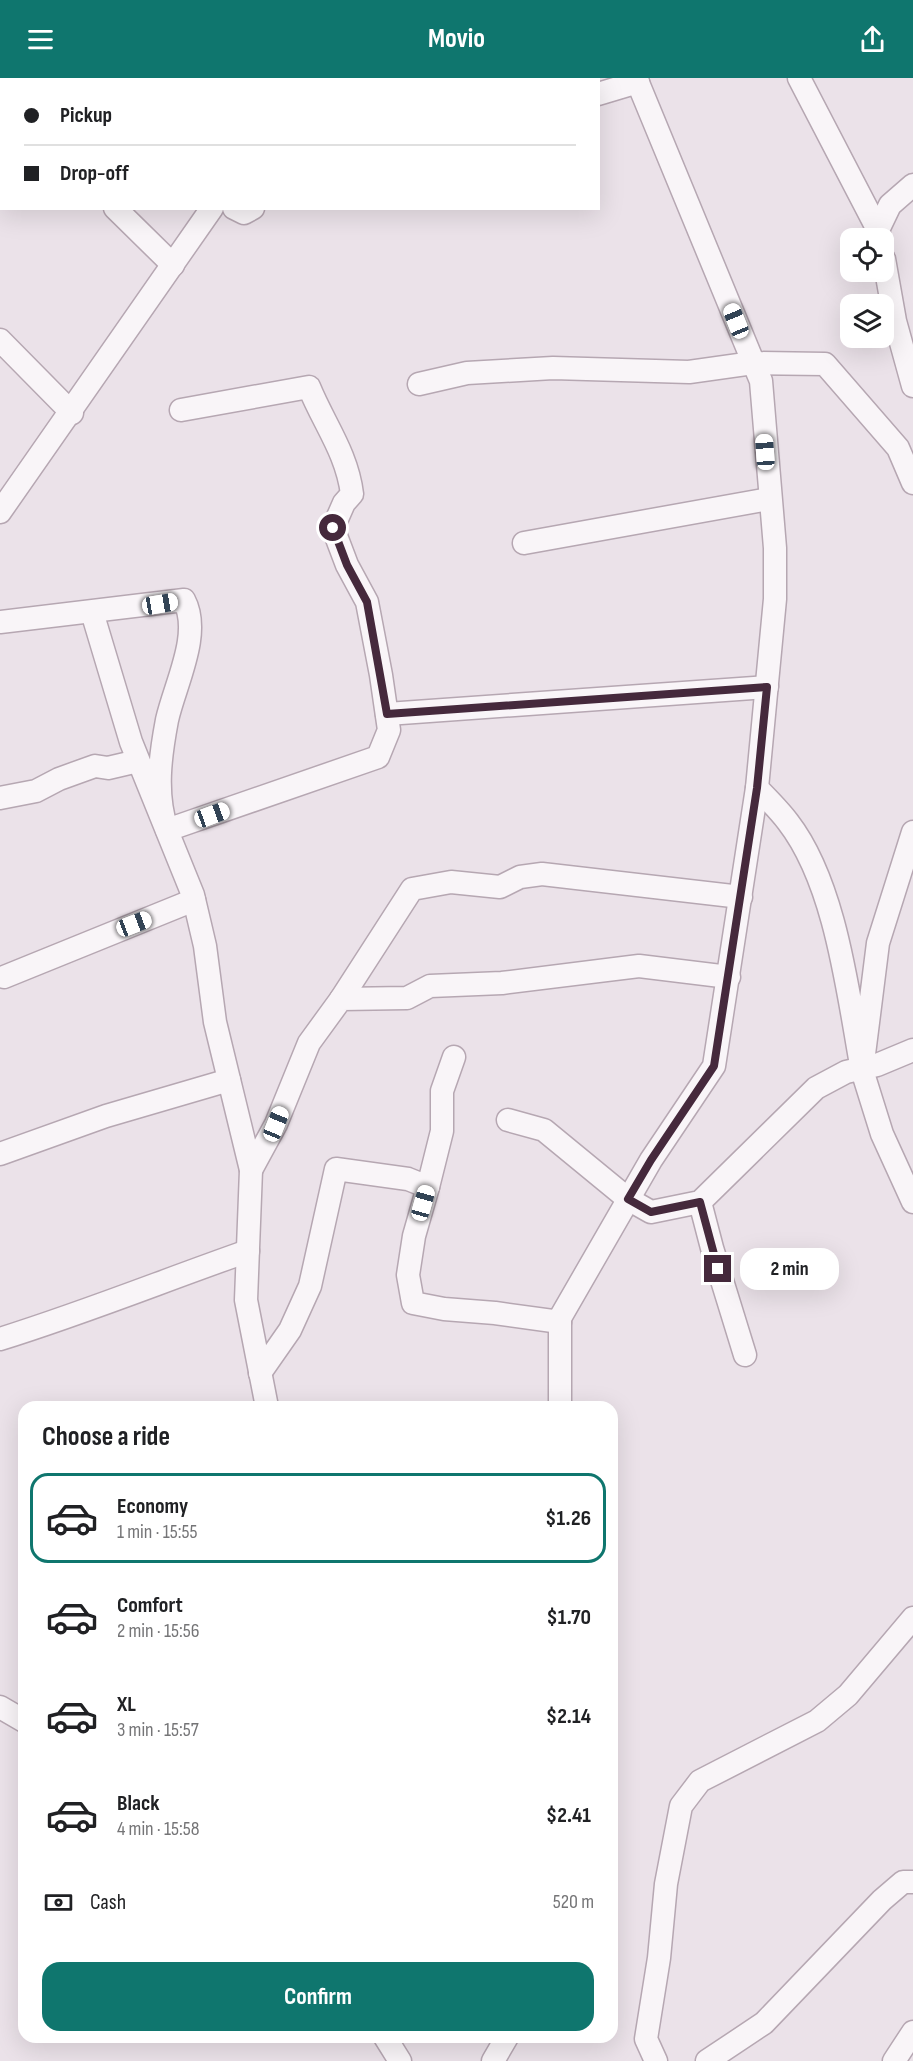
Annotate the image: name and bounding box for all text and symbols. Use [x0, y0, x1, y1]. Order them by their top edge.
icon: menu [24, 23, 57, 56]
text: Movio [428, 23, 485, 55]
icon: share [856, 23, 889, 56]
text: Pickup [60, 102, 112, 129]
text: Drop-off [60, 160, 129, 187]
map controls [840, 228, 894, 348]
button: locate [840, 228, 894, 282]
button: layers [840, 294, 894, 348]
car [721, 301, 751, 341]
car [755, 433, 775, 471]
route start [319, 514, 346, 541]
car [141, 592, 179, 616]
car [192, 800, 232, 830]
car [114, 909, 154, 939]
car [261, 1104, 291, 1144]
car [409, 1183, 437, 1223]
callout: 2 min [739, 1248, 838, 1290]
route end [704, 1255, 731, 1282]
text: 2 min [770, 1257, 809, 1281]
text: Choose a ride [42, 1421, 170, 1453]
icon: car [45, 1491, 99, 1545]
text: Economy [117, 1493, 188, 1520]
text: $1.26 [545, 1505, 591, 1532]
text: 1 min · 15:55 [117, 1520, 197, 1544]
icon: car [45, 1590, 99, 1644]
text: Comfort [117, 1592, 183, 1619]
text: $1.70 [546, 1604, 591, 1631]
text: 2 min · 15:56 [117, 1619, 199, 1643]
icon: car [45, 1689, 99, 1743]
text: XL [117, 1691, 136, 1718]
text: $2.14 [546, 1703, 591, 1730]
text: 3 min · 15:57 [117, 1718, 199, 1742]
icon: car [45, 1788, 99, 1842]
text: Black [117, 1790, 159, 1817]
text: $2.41 [546, 1802, 591, 1829]
text: 4 min · 15:58 [117, 1817, 200, 1841]
icon: cash [42, 1886, 75, 1919]
text: Cash [90, 1889, 126, 1916]
text: 520 m [553, 1890, 594, 1914]
button: Confirm [42, 1962, 594, 2031]

